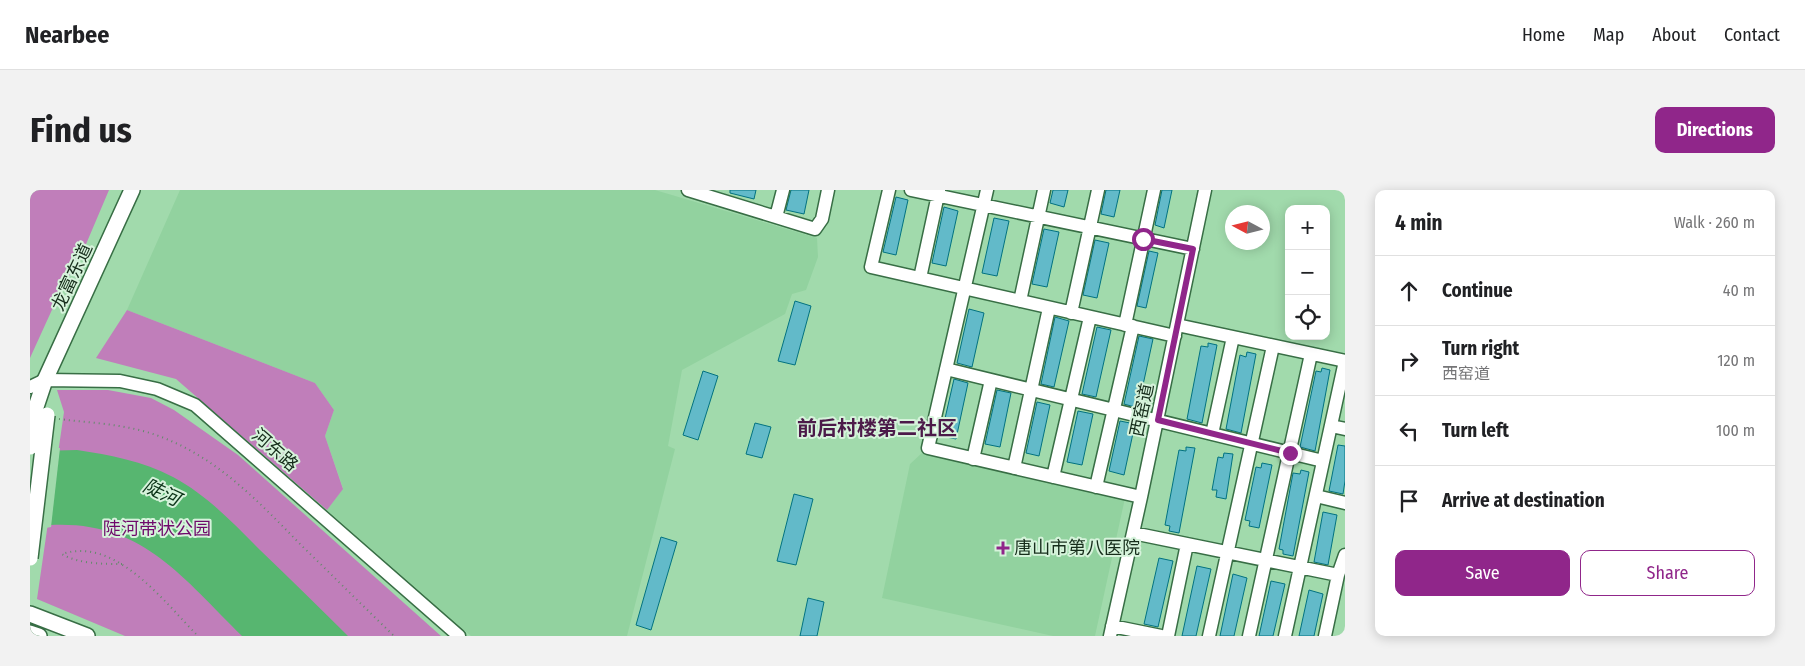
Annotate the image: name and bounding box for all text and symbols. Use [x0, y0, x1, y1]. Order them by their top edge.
text: Nearbee [25, 21, 109, 49]
text: Home [1522, 24, 1565, 46]
text: Map [1593, 24, 1624, 46]
text: About [1652, 24, 1696, 46]
text: Contact [1724, 24, 1780, 46]
button: Directions [1655, 107, 1775, 153]
text: Find us [30, 109, 132, 151]
north arrow [1225, 205, 1270, 250]
map controls [1285, 205, 1330, 340]
button: + [1285, 205, 1330, 250]
text: 4 min [1395, 210, 1443, 236]
text: Walk · 260 m [1674, 213, 1755, 232]
route start [1132, 228, 1155, 251]
street label: 龙富东道 [47, 240, 97, 314]
button: − [1285, 250, 1330, 295]
icon: ahead [1395, 277, 1423, 305]
text: Continue [1442, 279, 1513, 302]
text: 40 m [1723, 281, 1755, 300]
button: locate [1285, 295, 1330, 340]
text: Turn right [1442, 337, 1519, 360]
icon: right [1395, 347, 1423, 375]
text: 120 m [1717, 351, 1755, 370]
text: 西窑道 [1442, 364, 1490, 383]
street label: 西窑道 [1126, 381, 1158, 439]
district label: 前后村楼第二社区 [797, 416, 957, 440]
icon: left [1395, 417, 1423, 445]
text: Turn left [1442, 419, 1509, 442]
text: 100 m [1716, 421, 1755, 440]
street label: 河东路 [247, 424, 303, 476]
route end [1279, 442, 1302, 465]
water label: 陡河 [140, 474, 187, 513]
icon: arrive [1395, 487, 1423, 515]
text: Arrive at destination [1442, 489, 1605, 512]
park label: 陡河带状公园 [103, 518, 211, 540]
place label: 唐山市第八医院 [1014, 537, 1140, 559]
marker: 唐山市第八医院 [996, 541, 1010, 555]
button: Save [1395, 550, 1570, 596]
button: Share [1580, 550, 1755, 596]

